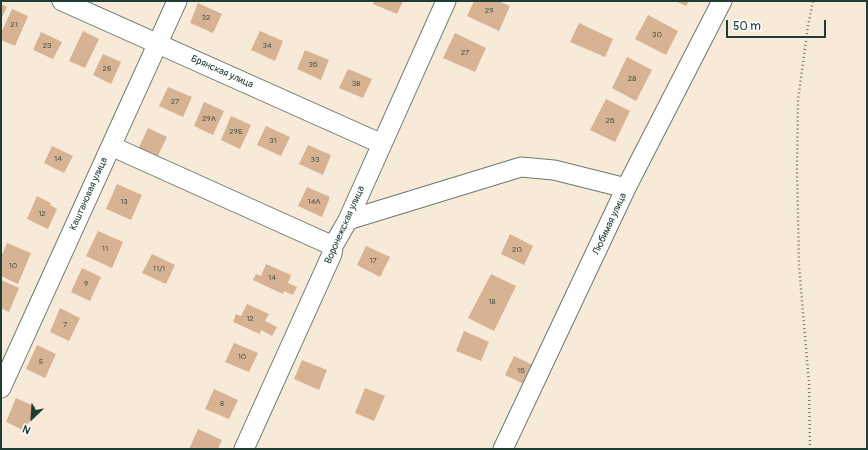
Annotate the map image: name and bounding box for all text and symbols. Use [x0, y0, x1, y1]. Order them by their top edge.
house number: 29 [485, 6, 493, 16]
scale bar [728, 12, 828, 38]
house number: 32 [202, 13, 210, 23]
text: 50 m [733, 19, 761, 34]
house number: 21 [10, 20, 18, 30]
house number: 30 [652, 30, 662, 40]
house number: 23 [43, 41, 51, 51]
house number: 34 [262, 41, 272, 51]
house number: 27 [461, 48, 469, 58]
street label: Брянская улица [189, 53, 255, 91]
house number: 36 [308, 60, 318, 70]
house number: 25 [103, 64, 111, 74]
house number: 28 [628, 74, 636, 84]
house number: 38 [352, 79, 360, 89]
house number: 27 [171, 97, 179, 107]
house number: 29А [202, 114, 216, 124]
house number: 26 [605, 116, 615, 126]
house number: 29Б [229, 127, 243, 137]
house number: 31 [269, 136, 277, 146]
house number: 14 [54, 154, 62, 164]
house number: 33 [311, 155, 319, 165]
street label: Каштановая улица [67, 156, 111, 232]
street label: Воронежская улица [322, 184, 368, 266]
street label: Любимая улица [590, 191, 630, 257]
house number: 13 [120, 197, 128, 207]
house number: 14А [308, 197, 320, 207]
house number: 12 [38, 209, 46, 219]
house number: 11 [102, 244, 108, 254]
house number: 20 [512, 245, 522, 255]
house number: 17 [369, 256, 377, 266]
house number: 10 [9, 261, 17, 271]
house number: 11/1 [153, 264, 165, 274]
house number: 14 [268, 273, 276, 283]
house number: 9 [84, 279, 88, 289]
house number: 18 [488, 297, 496, 307]
house number: 12 [246, 314, 254, 324]
house number: 7 [63, 320, 67, 330]
house number: 10 [238, 352, 246, 362]
house number: 5 [39, 357, 43, 367]
house number: 16 [517, 366, 525, 376]
north arrow [12, 398, 52, 438]
house number: 8 [220, 399, 224, 409]
text: N [21, 422, 33, 437]

